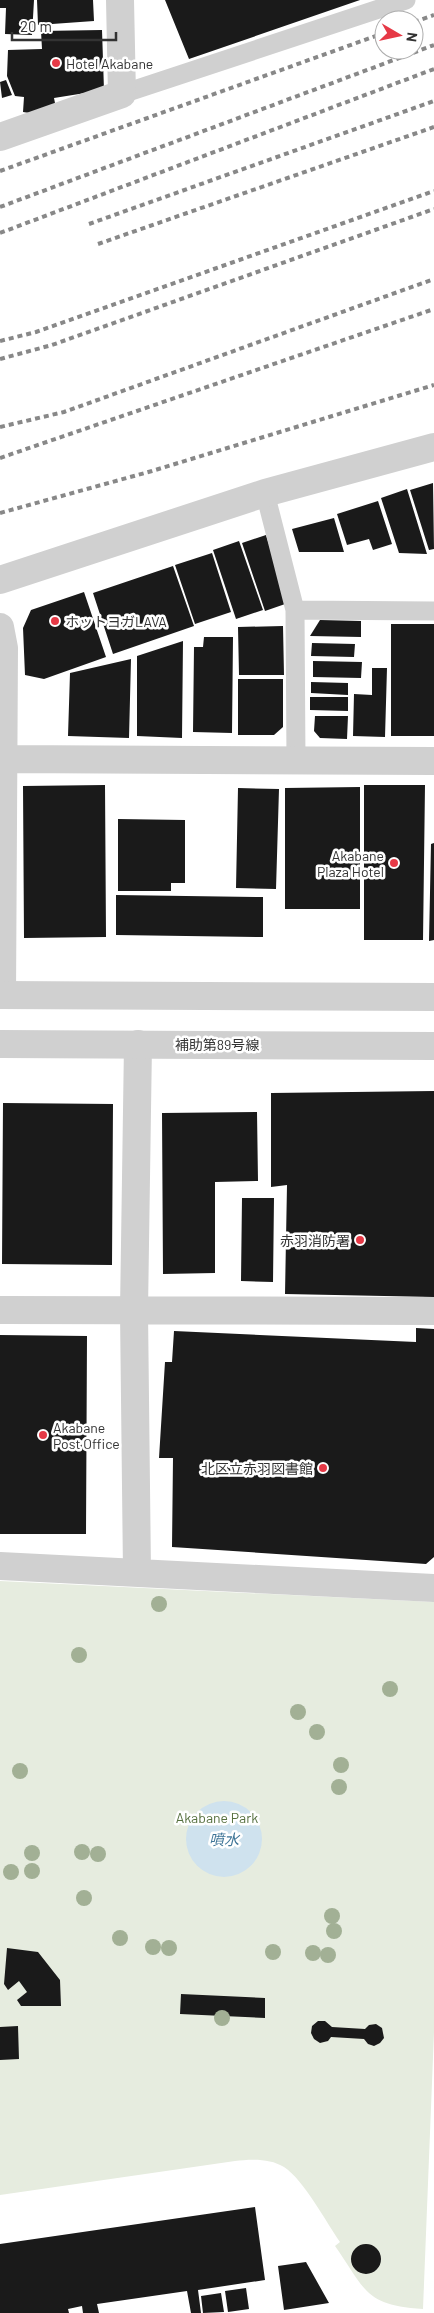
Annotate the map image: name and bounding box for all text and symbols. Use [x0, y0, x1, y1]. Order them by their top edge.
scale bar [12, 10, 116, 42]
north arrow [374, 10, 424, 60]
text: 20 m [20, 17, 52, 35]
text: N [403, 31, 421, 43]
place label: Hotel Akabane [66, 55, 153, 72]
marker: Hotel Akabane [50, 57, 62, 69]
place label: ホットヨガLAVA [65, 613, 167, 630]
marker: ホットヨガLAVA [49, 615, 61, 627]
place label: Akabane Plaza Hotel [317, 847, 384, 880]
marker: Akabane Plaza Hotel [388, 857, 400, 869]
street label: 補助第89号線 [175, 1036, 259, 1053]
place label: 赤羽消防署 [280, 1232, 350, 1249]
marker: 赤羽消防署 [354, 1234, 366, 1246]
place label: Akabane Post Office [53, 1419, 120, 1452]
marker: Akabane Post Office [37, 1429, 49, 1441]
place label: 北区立赤羽図書館 [201, 1460, 313, 1477]
marker: 北区立赤羽図書館 [317, 1462, 329, 1474]
park label: Akabane Park [176, 1809, 258, 1826]
water label: 噴水 [209, 1830, 241, 1848]

